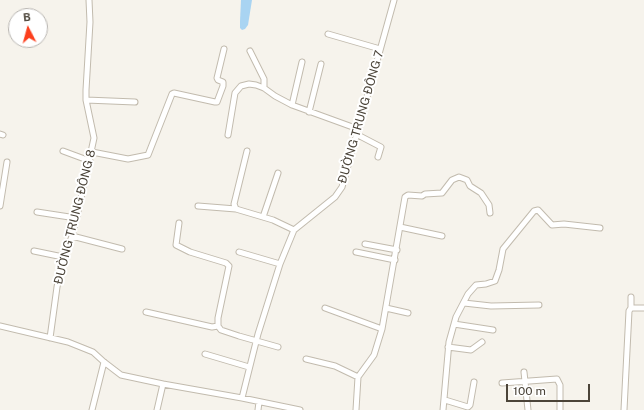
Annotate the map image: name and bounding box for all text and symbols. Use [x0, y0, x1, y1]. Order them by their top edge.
north arrow [8, 8, 48, 48]
text: B [22, 11, 31, 23]
street label: ĐƯỜNG TRUNG ĐÔNG 7 [335, 49, 387, 185]
street label: ĐƯỜNG TRUNG ĐÔNG 8 [51, 148, 99, 286]
scale bar [508, 376, 592, 402]
text: 100 m [513, 384, 546, 398]

